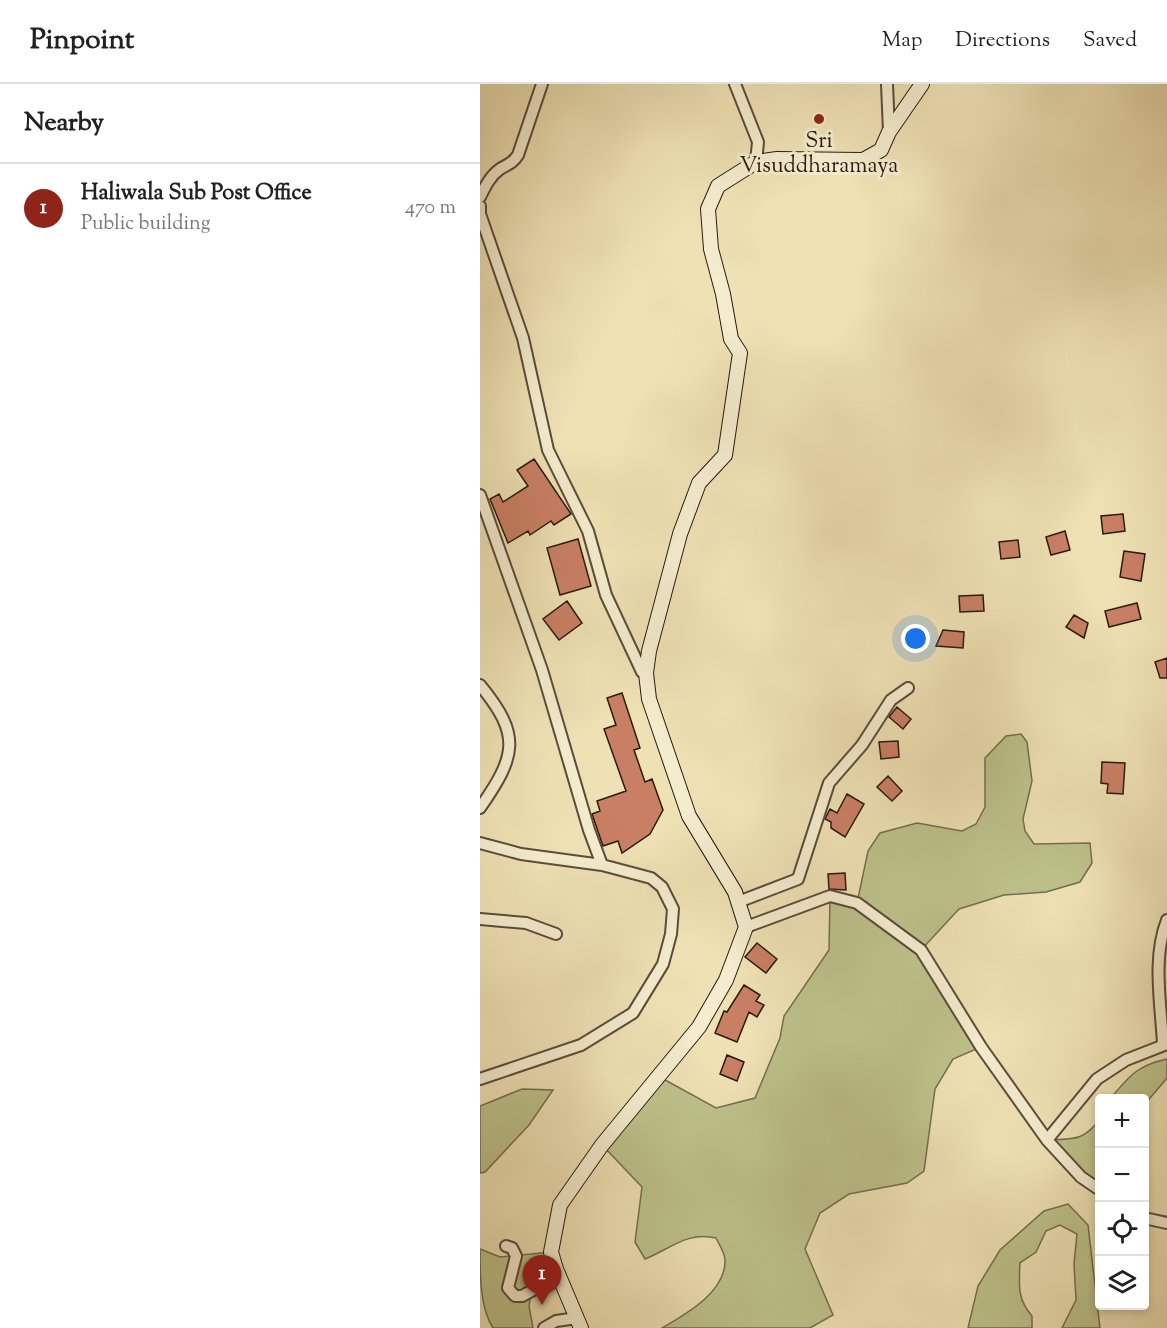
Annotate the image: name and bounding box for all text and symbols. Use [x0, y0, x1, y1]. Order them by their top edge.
text: Pinpoint [30, 21, 134, 61]
text: Map [882, 26, 922, 56]
text: Directions [955, 26, 1050, 56]
text: Saved [1083, 26, 1137, 56]
text: Nearby [24, 105, 104, 142]
marker: Sri Visuddharamaya [812, 112, 826, 126]
place label: Sri Visuddharamaya [740, 126, 898, 183]
text: Haliwala Sub Post Office [81, 178, 312, 210]
text: 1 [40, 194, 47, 223]
text: 470 m [405, 194, 456, 223]
text: Public building [81, 210, 211, 239]
your location [901, 624, 930, 653]
map controls [1095, 1094, 1149, 1310]
button: + [1095, 1094, 1149, 1148]
button: − [1095, 1148, 1149, 1202]
button: locate [1095, 1202, 1149, 1256]
pin: 1 [522, 1256, 562, 1305]
button: layers [1095, 1256, 1149, 1310]

